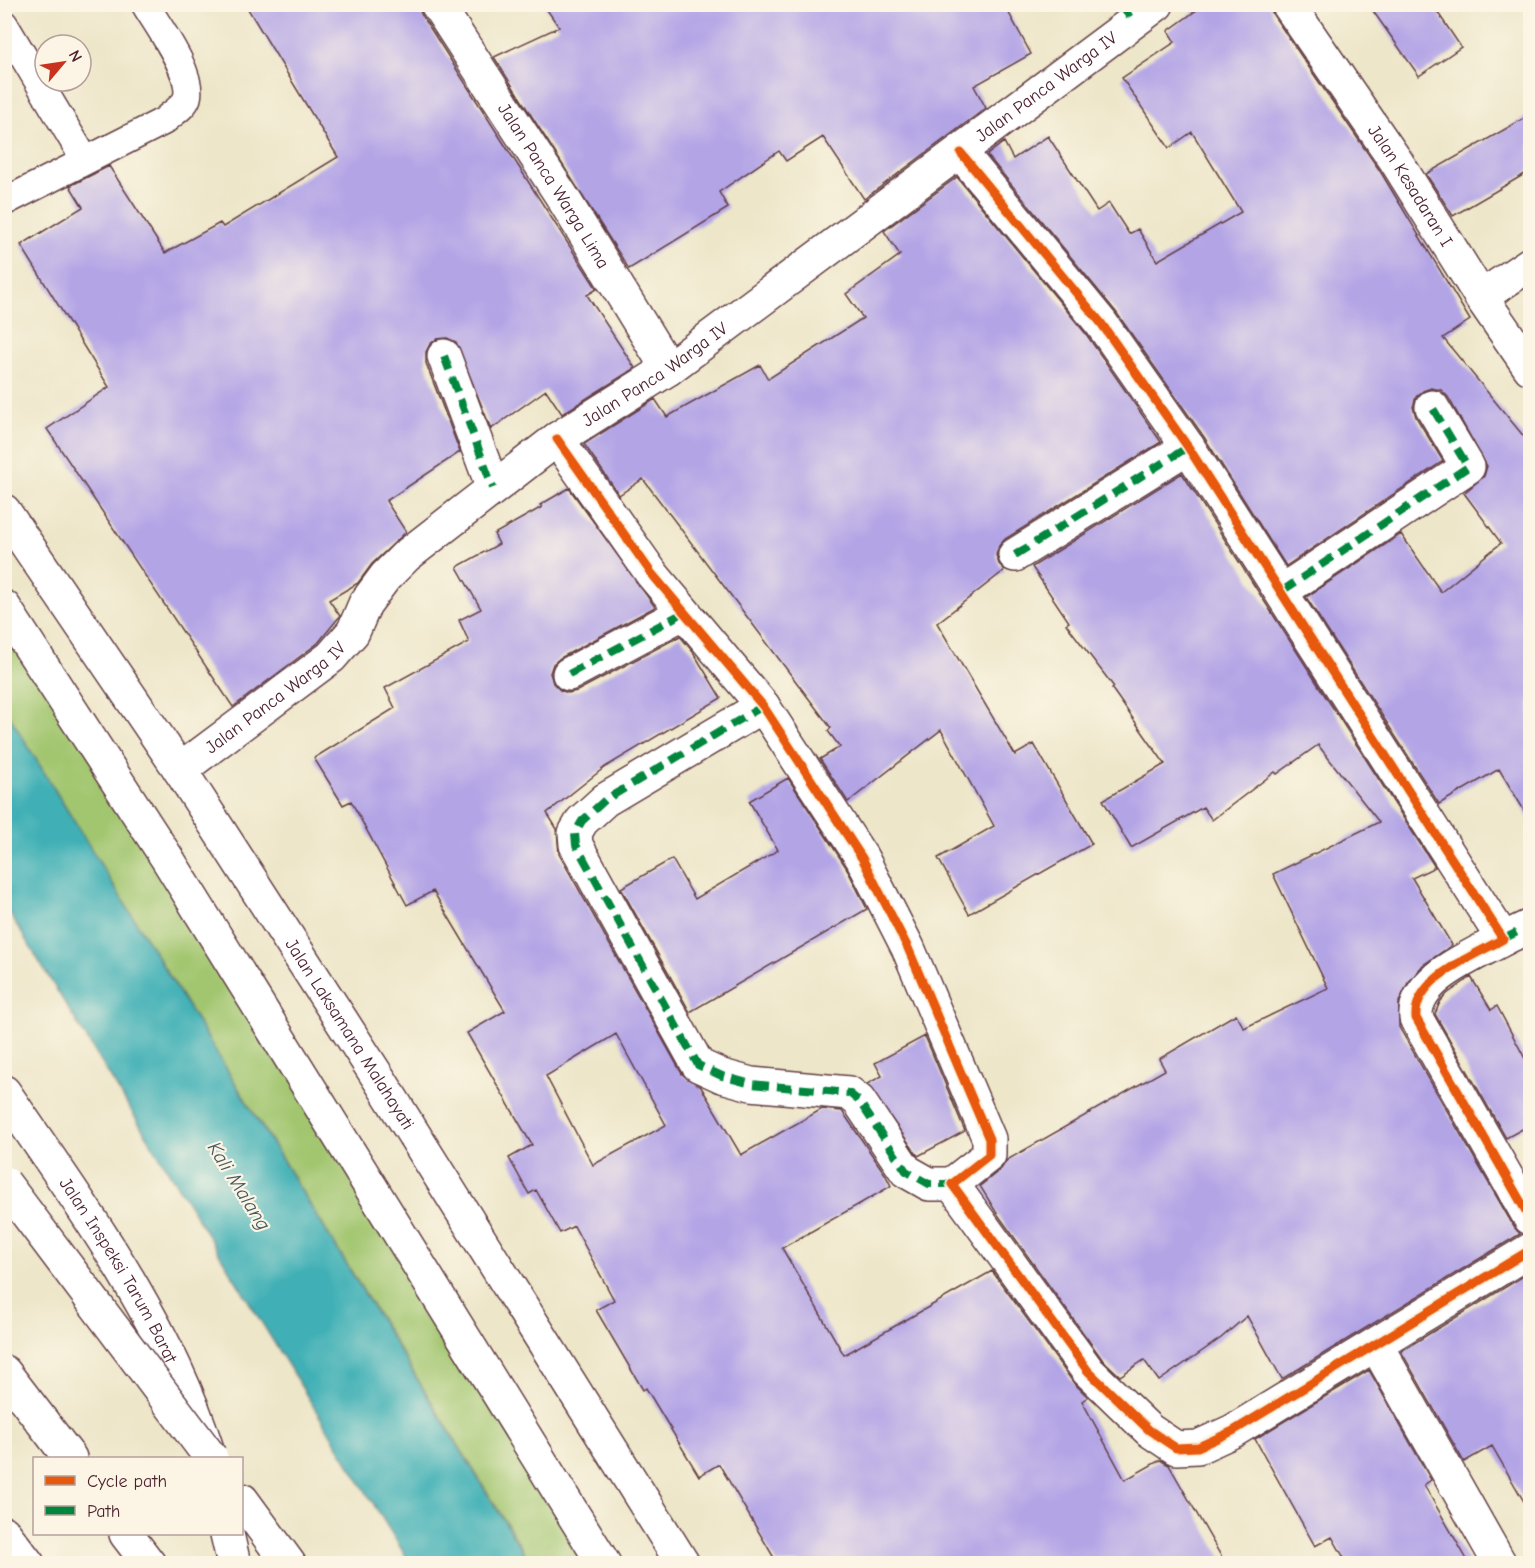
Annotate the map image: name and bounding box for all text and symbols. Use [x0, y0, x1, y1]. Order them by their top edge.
street label: Jalan Panca Warga IV [971, 27, 1121, 146]
north arrow [33, 33, 93, 93]
text: N [65, 47, 86, 65]
street label: Jalan Panca Warga Lima [494, 99, 614, 272]
street label: Jalan Kesadaran I [1364, 121, 1457, 250]
street label: Jalan Panca Warga IV [578, 317, 732, 431]
street label: Jalan Panca Warga IV [201, 637, 350, 758]
street label: Jalan Laksamana Malahayati [281, 935, 419, 1133]
water label: Kali Malang [203, 1137, 275, 1235]
street label: Jalan Inspeksi Tarum Barat [55, 1173, 182, 1367]
legend [33, 1457, 243, 1535]
text: Cycle path [87, 1471, 167, 1492]
text: Path [87, 1501, 120, 1522]

